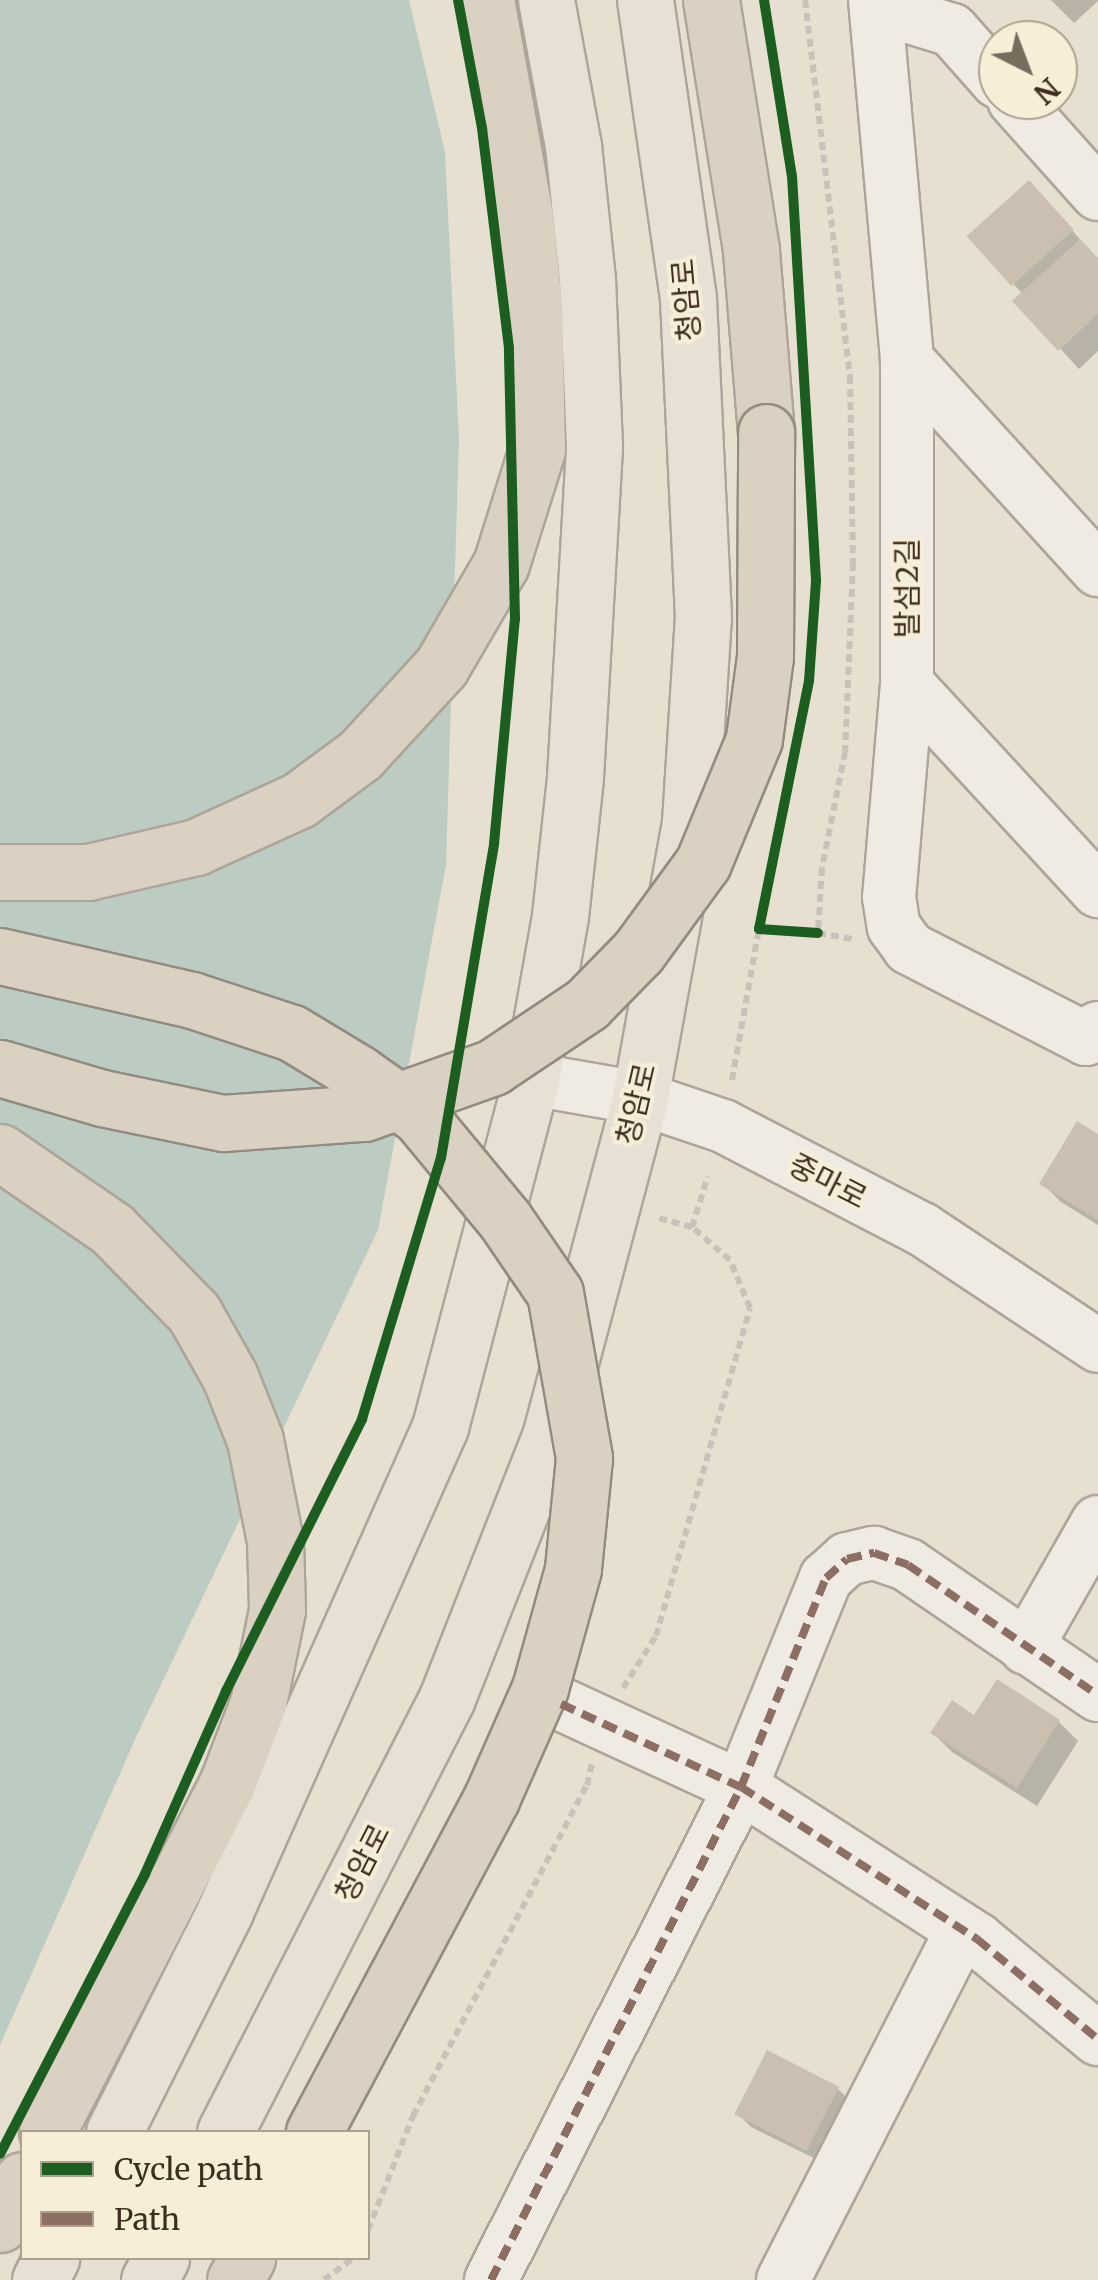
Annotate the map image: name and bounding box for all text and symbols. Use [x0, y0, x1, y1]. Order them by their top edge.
north arrow [978, 20, 1078, 120]
text: N [1026, 70, 1067, 112]
street label: 청암로 [664, 257, 708, 343]
street label: 발섬2길 [889, 538, 925, 638]
street label: 청암로 [609, 1060, 663, 1148]
street label: 중마로 [783, 1146, 873, 1216]
street label: 청암로 [327, 1818, 397, 1908]
legend [20, 2130, 370, 2260]
text: Cycle path [114, 2150, 263, 2188]
text: Path [114, 2200, 180, 2238]

